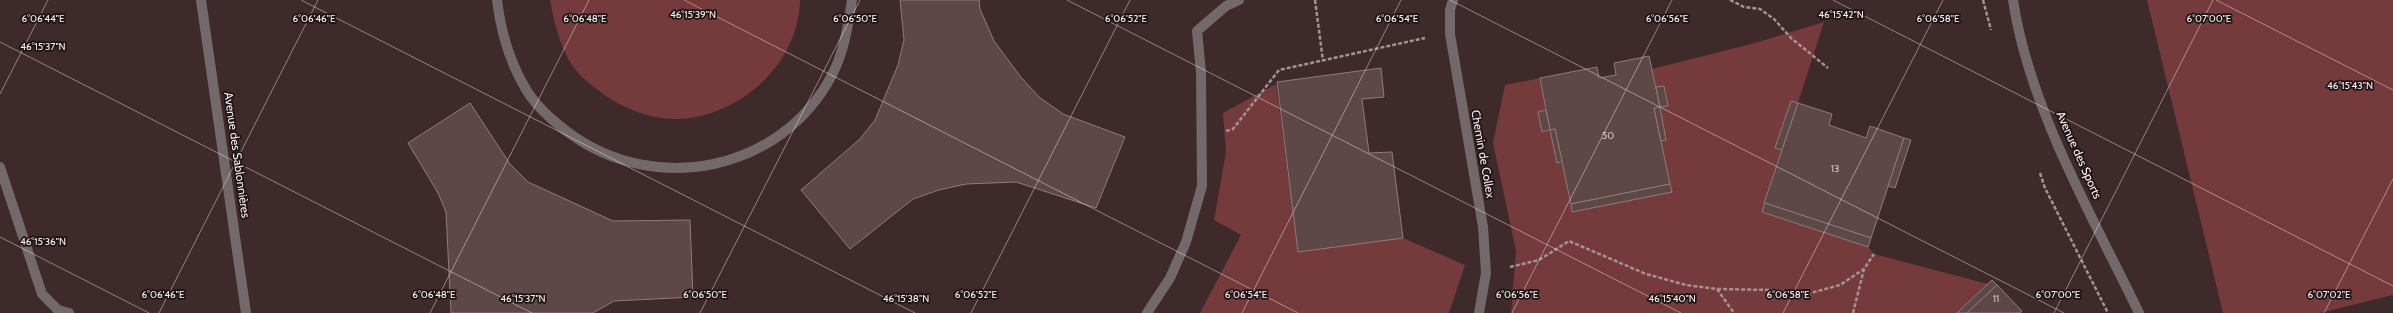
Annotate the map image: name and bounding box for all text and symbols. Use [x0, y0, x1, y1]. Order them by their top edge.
text: 46°15'39"N [670, 8, 716, 21]
text: 46°15'42"N [1818, 8, 1864, 21]
text: 6°06'44"E [22, 12, 65, 25]
text: 6°06'46"E [293, 12, 336, 25]
text: 6°06'48"E [563, 12, 607, 25]
text: 6°06'50"E [833, 12, 877, 25]
text: 6°06'52"E [1105, 12, 1148, 25]
text: 6°06'54"E [1376, 12, 1419, 25]
text: 6°06'56"E [1646, 12, 1689, 25]
text: 6°06'58"E [1916, 12, 1960, 25]
text: 6°07'00"E [2187, 12, 2232, 25]
text: 46°15'37"N [20, 40, 66, 53]
text: 46°15'43"N [2327, 79, 2373, 92]
street label: Avenue des Sablonnières [221, 91, 254, 219]
street label: Chemin de Collex [1468, 109, 1499, 199]
street label: Avenue des Sports [2053, 109, 2105, 201]
house number: 50 [1602, 129, 1614, 142]
house number: 13 [1831, 162, 1839, 175]
text: 46°15'36"N [20, 235, 66, 248]
text: 6°06'46"E [142, 288, 185, 301]
text: 6°06'48"E [412, 288, 456, 301]
text: 6°06'50"E [683, 288, 727, 301]
text: 6°06'52"E [955, 288, 998, 301]
text: 6°06'54"E [1225, 288, 1268, 301]
text: 6°06'56"E [1496, 288, 1539, 301]
text: 6°06'58"E [1766, 288, 1810, 301]
text: 6°07'00"E [2036, 288, 2081, 301]
text: 6°07'02"E [2307, 288, 2351, 301]
text: 46°15'37"N [500, 292, 546, 305]
text: 46°15'38"N [883, 292, 929, 305]
text: 46°15'40"N [1648, 292, 1696, 305]
house number: 11 [1993, 292, 1999, 305]

